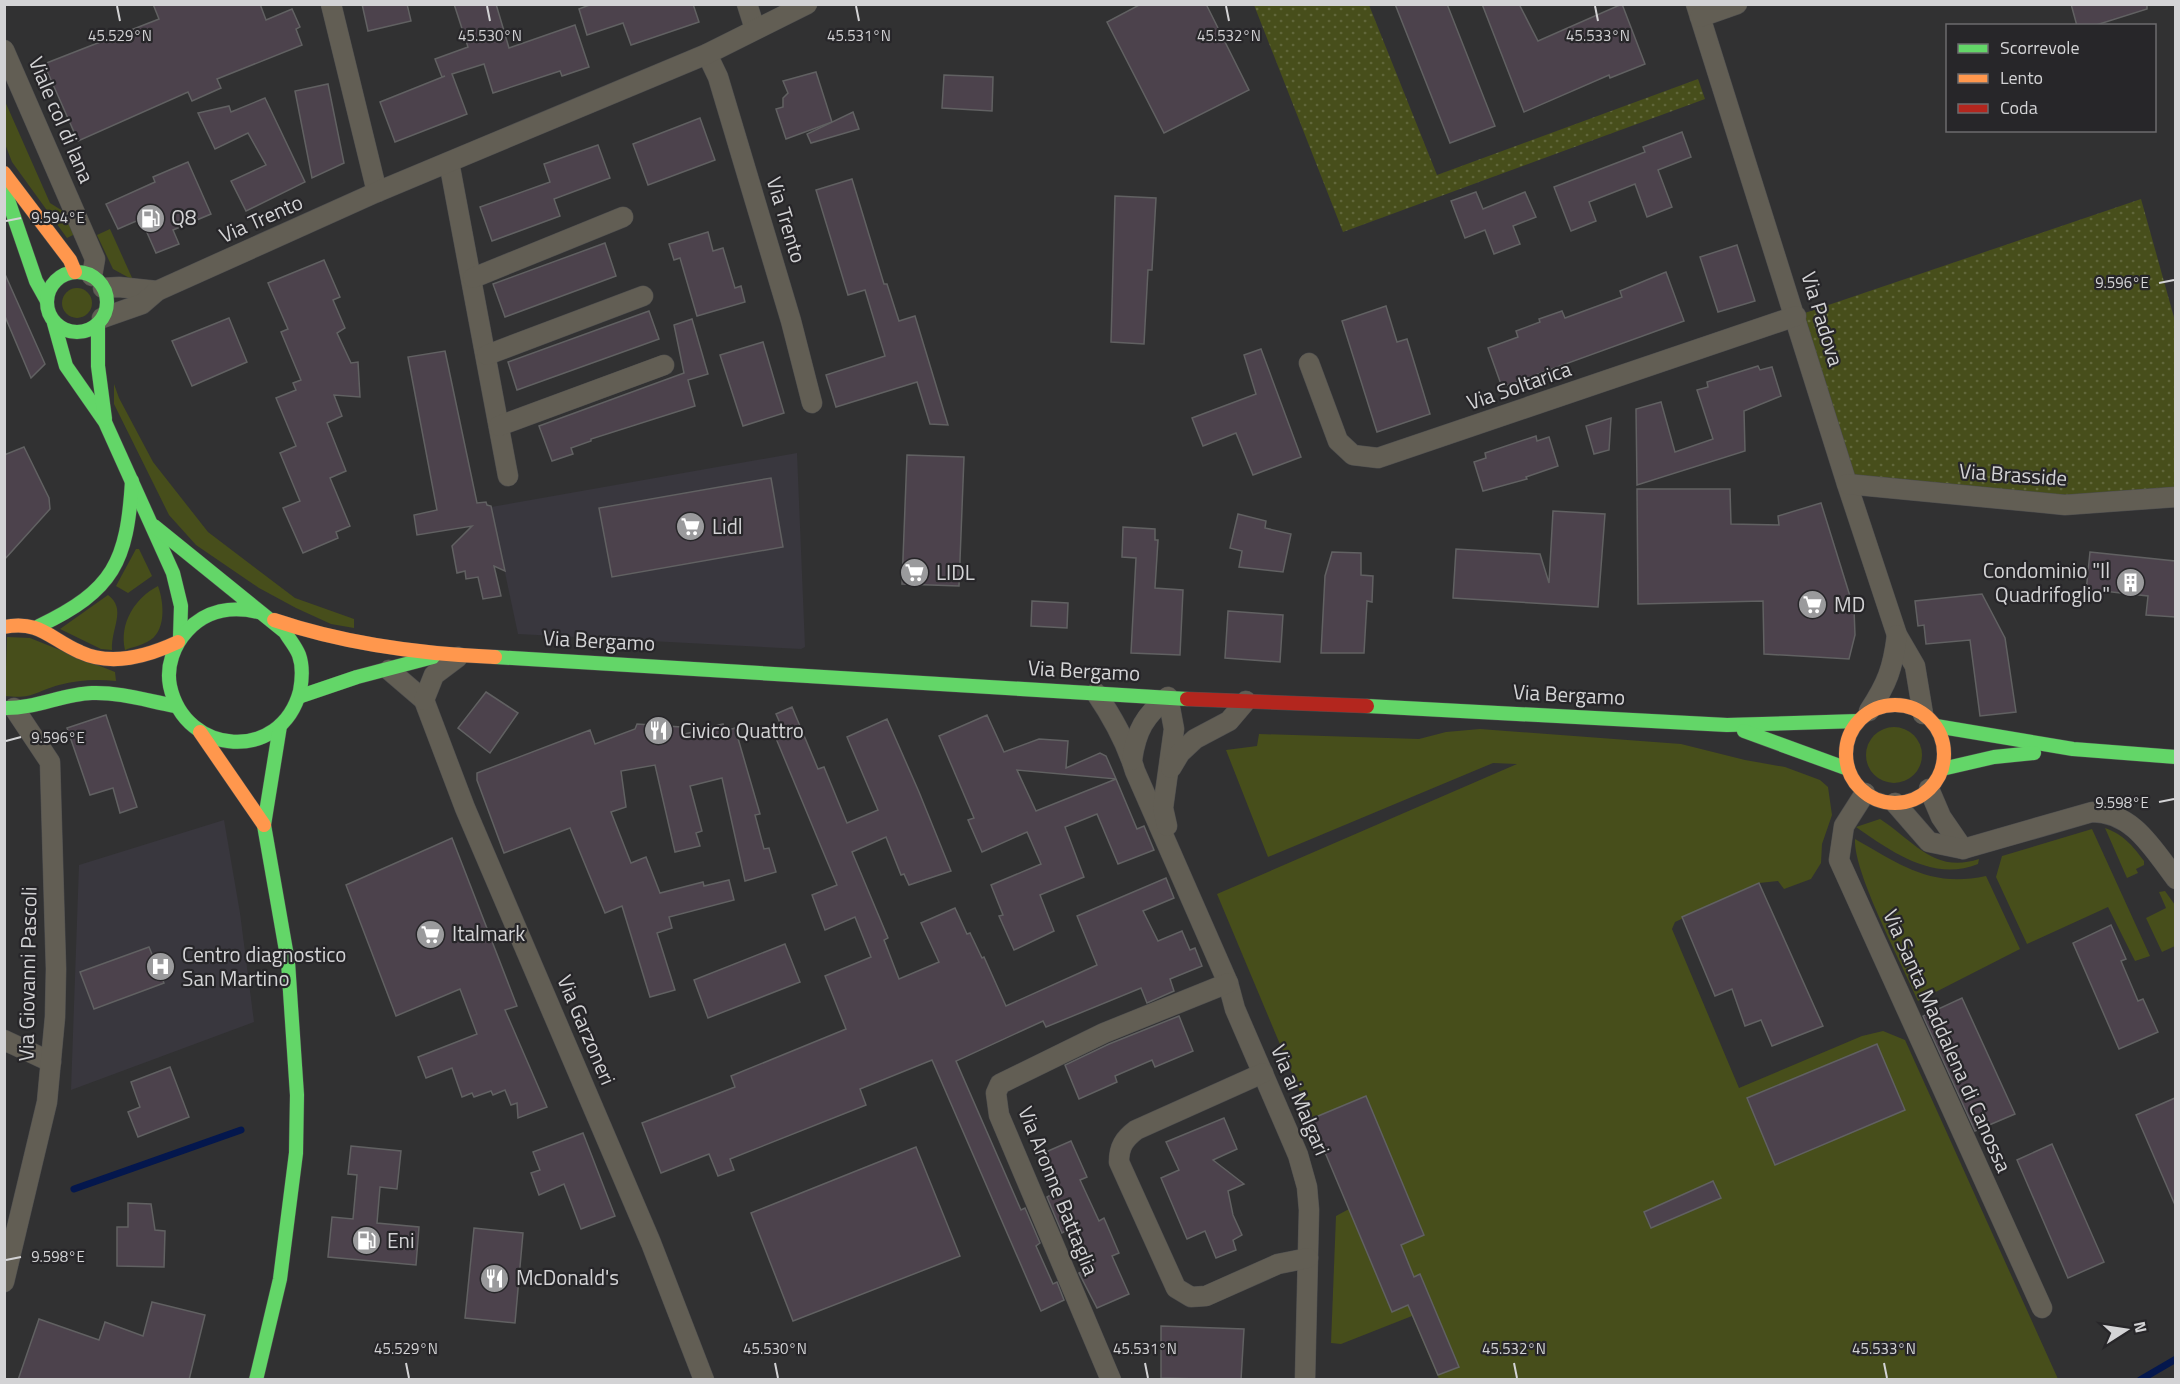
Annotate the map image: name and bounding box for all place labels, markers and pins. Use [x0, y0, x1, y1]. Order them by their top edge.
place label: Q8 [171, 201, 197, 233]
fuel station icon: Q8 [134, 202, 166, 234]
place label: Lidl [712, 510, 743, 542]
supermarket icon: Lidl [675, 511, 707, 543]
place label: Condominio "Il Quadrifoglio" [1983, 554, 2110, 610]
place label: LIDL [936, 556, 975, 588]
supermarket icon: LIDL [899, 557, 931, 589]
building icon: Condominio "Il Quadrifoglio" [2115, 567, 2147, 599]
place label: MD [1834, 588, 1865, 620]
supermarket icon: MD [1797, 589, 1829, 621]
place label: Civico Quattro [680, 714, 804, 746]
restaurant icon: Civico Quattro [643, 715, 675, 747]
place label: Italmark [452, 917, 525, 949]
supermarket icon: Italmark [415, 918, 447, 950]
place label: Centro diagnostico San Martino [182, 938, 346, 994]
hospital icon: Centro diagnostico San Martino [145, 951, 177, 983]
place label: Eni [387, 1224, 415, 1256]
fuel station icon: Eni [350, 1225, 382, 1257]
place label: McDonald's [516, 1261, 619, 1293]
restaurant icon: McDonald's [479, 1262, 511, 1294]

